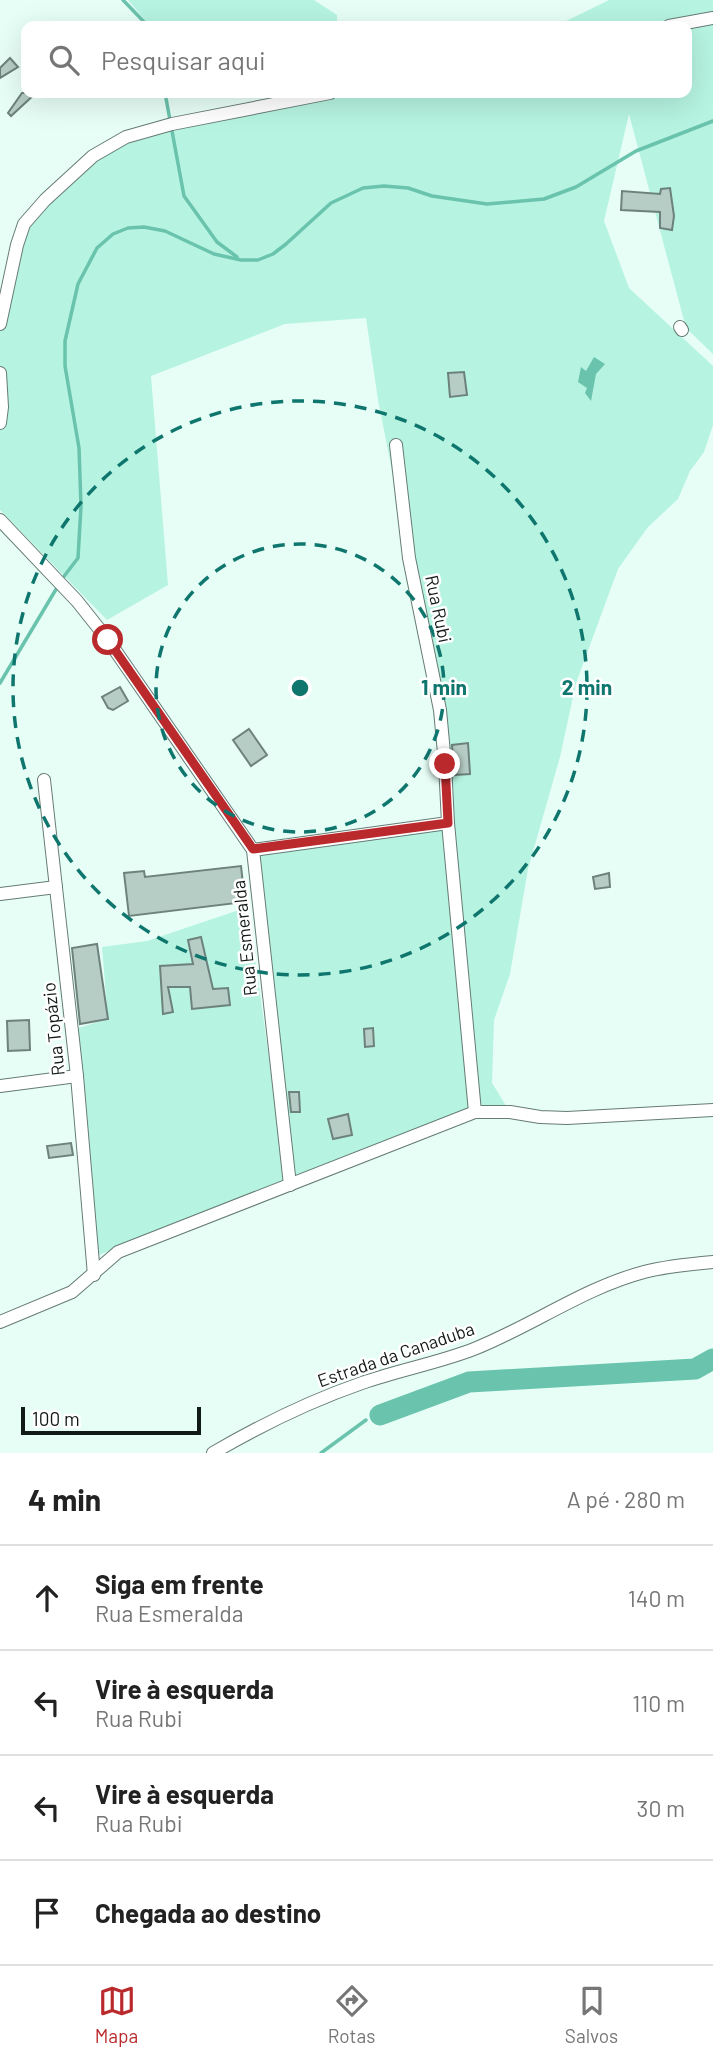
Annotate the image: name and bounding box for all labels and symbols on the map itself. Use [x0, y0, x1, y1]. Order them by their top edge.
street label: Rua Rubi [421, 573, 457, 645]
route start [92, 624, 123, 655]
text: 1 min [421, 674, 467, 699]
text: 2 min [562, 674, 612, 699]
centre of rings [288, 676, 312, 700]
route end [429, 748, 460, 779]
street label: Rua Esmeralda [227, 879, 261, 997]
street label: Rua Topázio [37, 981, 69, 1077]
street label: Estrada da Canaduba [314, 1317, 477, 1391]
scale bar [21, 1404, 201, 1436]

